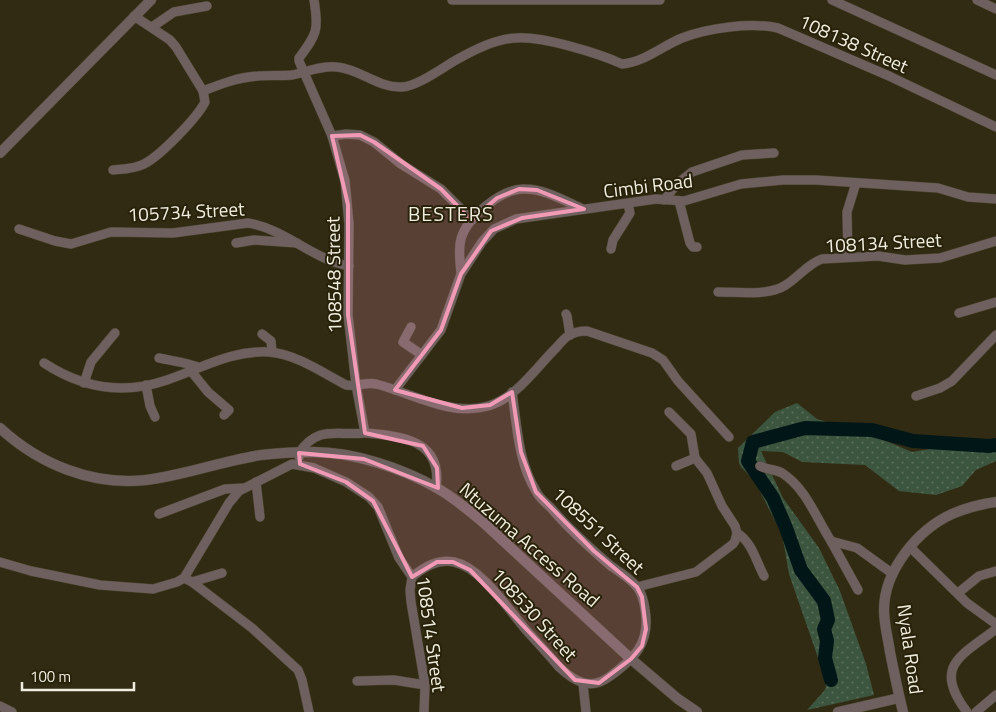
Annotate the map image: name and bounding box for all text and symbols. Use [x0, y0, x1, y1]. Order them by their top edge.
street label: 108138 Street [795, 6, 914, 80]
street label: Cimbi Road [602, 165, 694, 205]
street label: 105734 Street [127, 193, 246, 229]
district label: BESTERS [408, 198, 494, 229]
street label: 108548 Street [317, 216, 349, 334]
street label: 108134 Street [824, 224, 943, 260]
street label: Ntuzuma Access Road [453, 475, 607, 613]
street label: 108551 Street [546, 479, 652, 581]
street label: 108530 Street [485, 561, 585, 667]
street label: 108514 Street [409, 574, 455, 694]
street label: Nyala Road [890, 602, 932, 696]
scale bar [22, 660, 135, 692]
text: 100 m [30, 665, 71, 688]

